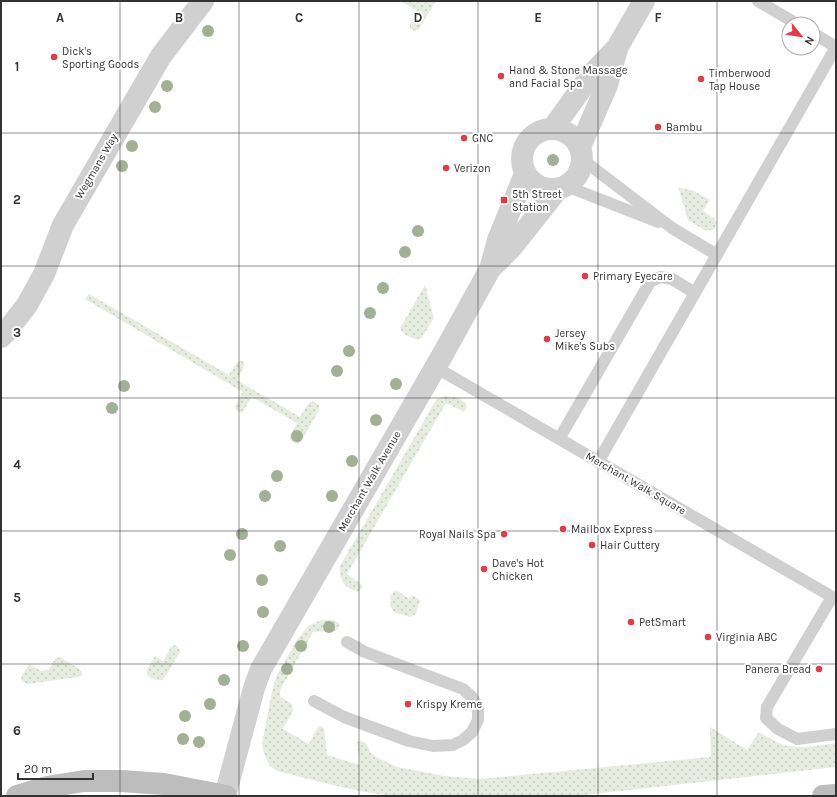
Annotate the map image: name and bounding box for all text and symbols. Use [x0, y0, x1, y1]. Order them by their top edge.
text: A [56, 10, 64, 25]
text: B [175, 10, 183, 25]
text: C [295, 10, 303, 25]
text: D [414, 10, 423, 25]
text: E [534, 10, 542, 25]
text: F [654, 10, 662, 25]
north arrow [781, 16, 821, 56]
text: N [802, 34, 817, 47]
place label: Dick's Sporting Goods [62, 45, 140, 71]
marker: Dick's Sporting Goods [49, 52, 59, 62]
text: 1 [15, 59, 19, 74]
place label: Hand & Stone Massage and Facial Spa [509, 64, 628, 90]
place label: Timberwood Tap House [709, 67, 771, 93]
marker: Hand & Stone Massage and Facial Spa [496, 71, 506, 81]
marker: Timberwood Tap House [696, 74, 706, 84]
place label: Bambu [666, 121, 702, 134]
marker: Bambu [653, 122, 663, 132]
street label: Wegmans Way [72, 131, 120, 201]
place label: GNC [472, 132, 494, 145]
marker: GNC [459, 133, 469, 143]
place label: Verizon [454, 162, 491, 175]
marker: Verizon [441, 163, 451, 173]
place label: 5th Street Station [512, 188, 562, 214]
text: 2 [13, 192, 21, 207]
marker: 5th Street Station [499, 195, 509, 205]
place label: Primary Eyecare [593, 270, 673, 283]
marker: Primary Eyecare [580, 271, 590, 281]
text: 3 [13, 325, 21, 340]
place label: Jersey Mike's Subs [555, 327, 615, 353]
marker: Jersey Mike's Subs [542, 334, 552, 344]
street label: Merchant Walk Avenue [335, 428, 404, 534]
street label: Merchant Walk Square [583, 449, 688, 518]
text: 4 [13, 457, 21, 472]
place label: Mailbox Express [571, 523, 653, 536]
marker: Mailbox Express [558, 524, 568, 534]
place label: Royal Nails Spa [419, 528, 496, 541]
marker: Royal Nails Spa [499, 529, 509, 539]
place label: Hair Cuttery [600, 539, 660, 552]
marker: Hair Cuttery [587, 540, 597, 550]
place label: Dave's Hot Chicken [492, 557, 544, 583]
marker: Dave's Hot Chicken [479, 564, 489, 574]
text: 5 [13, 590, 21, 605]
place label: PetSmart [639, 616, 686, 629]
marker: PetSmart [626, 617, 636, 627]
place label: Virginia ABC [716, 631, 777, 644]
marker: Virginia ABC [703, 632, 713, 642]
place label: Panera Bread [745, 663, 811, 676]
marker: Panera Bread [814, 664, 824, 674]
place label: Krispy Kreme [416, 698, 482, 711]
marker: Krispy Kreme [403, 699, 413, 709]
text: 6 [13, 723, 21, 738]
scale bar [18, 755, 93, 781]
text: 20 m [24, 762, 52, 776]

